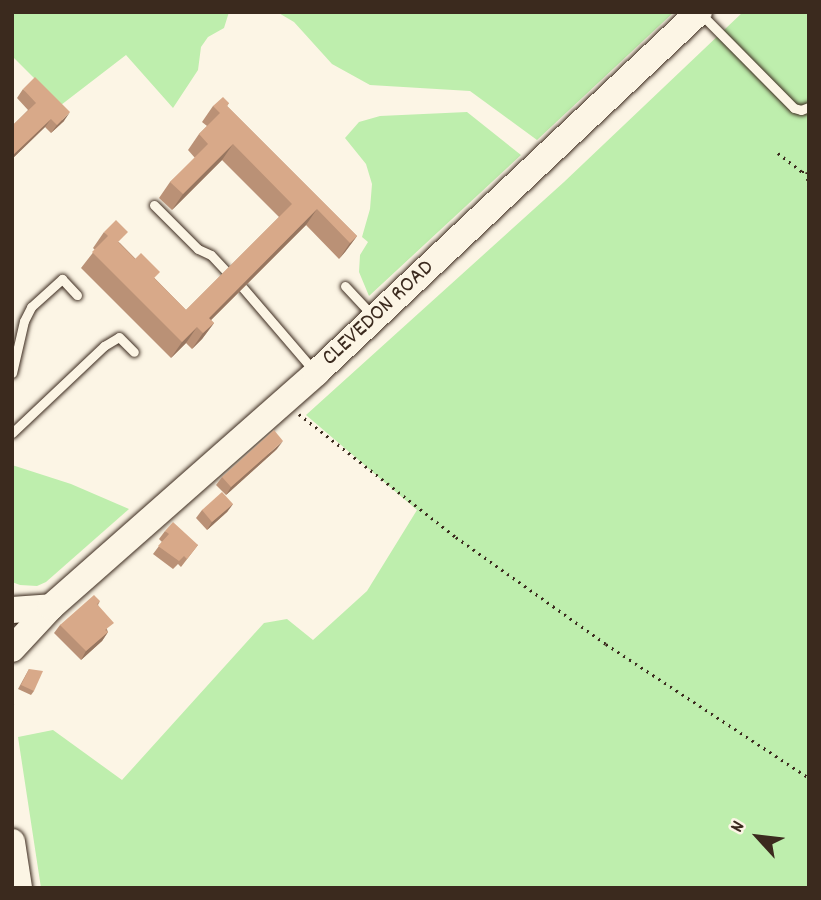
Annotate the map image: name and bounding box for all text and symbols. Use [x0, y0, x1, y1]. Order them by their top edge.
street label: CLEVEDON ROAD [317, 255, 441, 373]
north arrow [723, 802, 793, 872]
text: N [725, 817, 753, 838]

